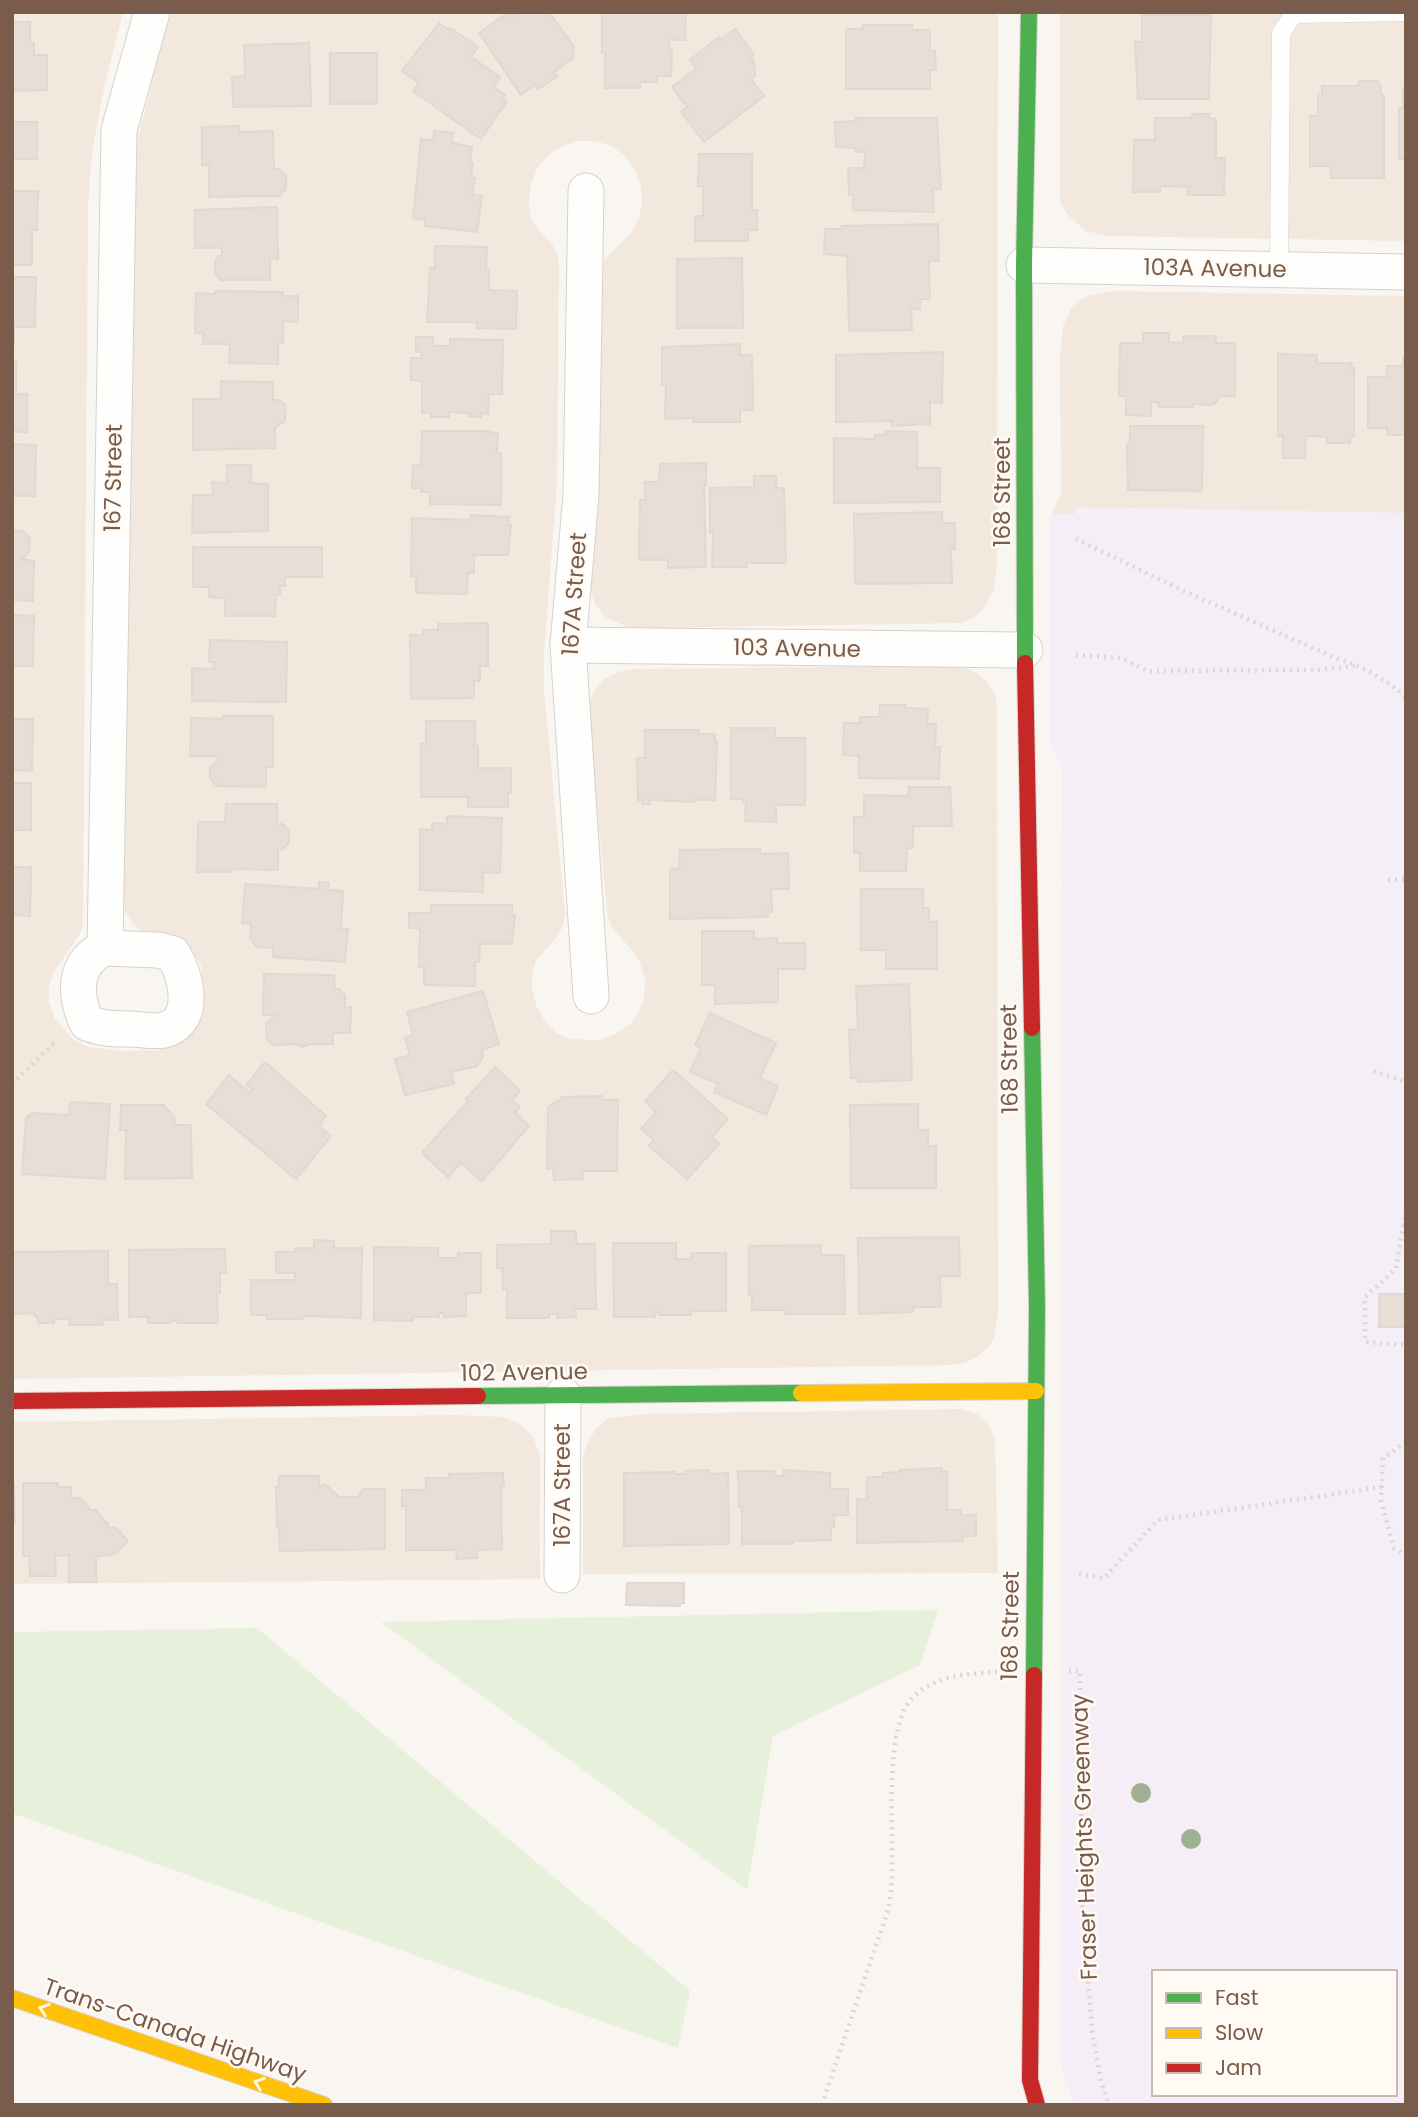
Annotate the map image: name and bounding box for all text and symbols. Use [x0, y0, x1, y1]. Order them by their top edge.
street label: 103A Avenue [1143, 251, 1287, 285]
street label: 167 Street [96, 424, 130, 532]
street label: 168 Street [986, 437, 1018, 547]
street label: 167A Street [554, 531, 594, 657]
street label: 103 Avenue [733, 631, 861, 665]
street label: 168 Street [992, 1004, 1026, 1114]
street label: 102 Avenue [460, 1355, 588, 1389]
street label: 167A Street [546, 1423, 578, 1547]
street label: 168 Street [993, 1571, 1027, 1681]
street label: Fraser Heights Greenway [1063, 1693, 1105, 1981]
street label: Trans-Canada Highway [39, 1970, 311, 2090]
legend [1152, 1970, 1397, 2096]
text: Fast [1215, 1983, 1258, 2012]
one-way arrow [38, 2003, 50, 2017]
text: Slow [1215, 2018, 1263, 2047]
text: Jam [1215, 2053, 1262, 2082]
one-way arrow [253, 2077, 266, 2091]

